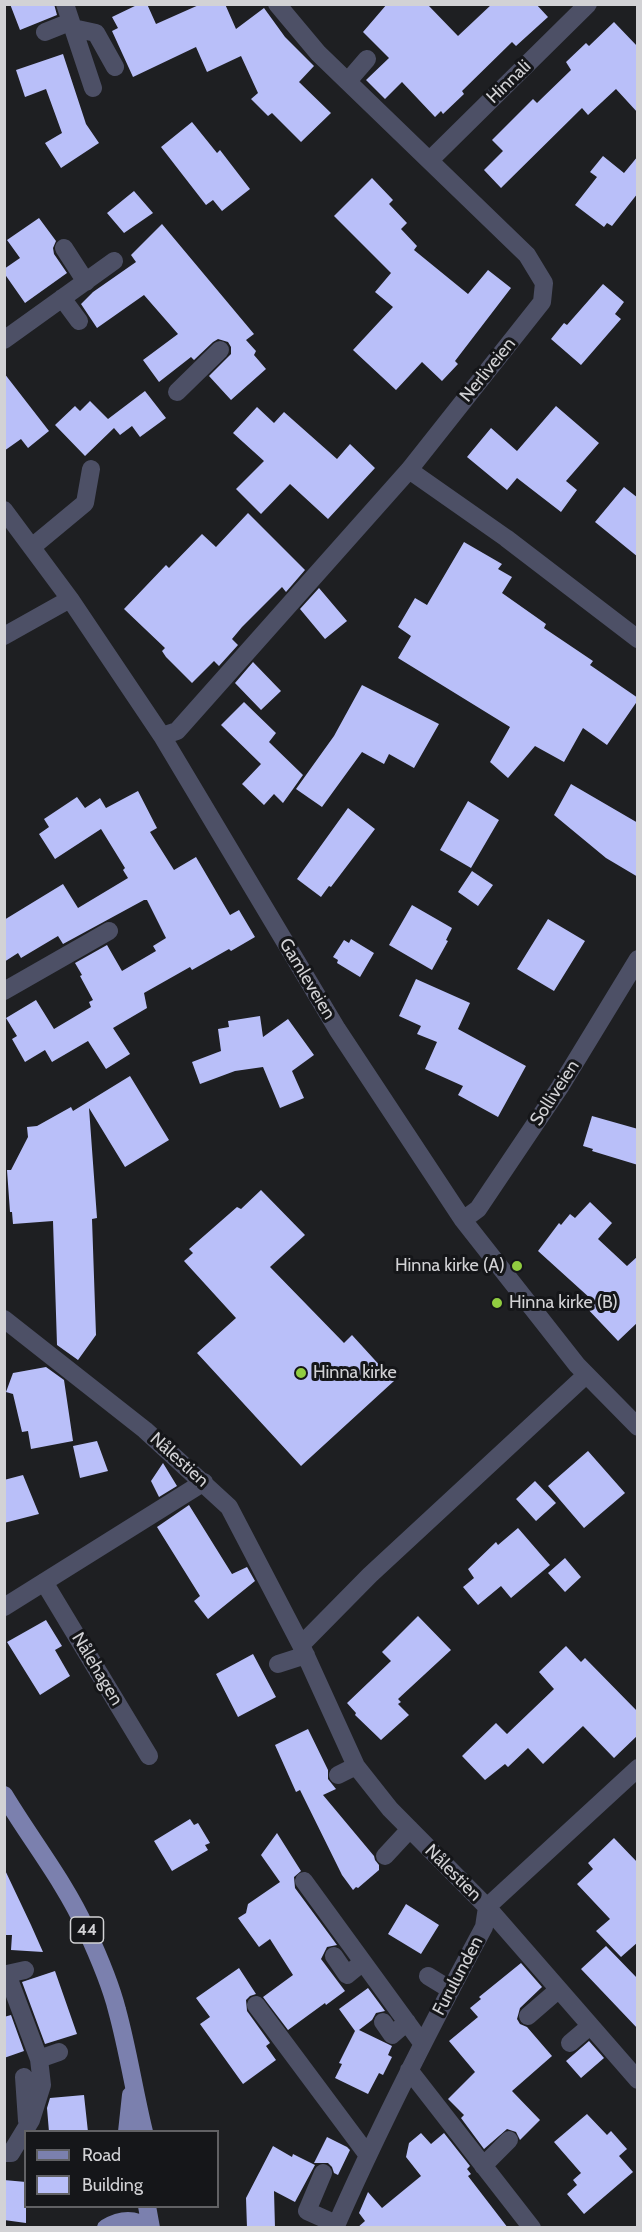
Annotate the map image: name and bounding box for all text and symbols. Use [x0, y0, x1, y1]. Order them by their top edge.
street label: Hinnali [482, 56, 536, 108]
street label: Nerliveien [456, 334, 520, 406]
street label: Gamleveien [274, 935, 340, 1023]
street label: Solliveien [526, 1056, 584, 1130]
place label: Hinna kirke (A) [395, 1255, 505, 1277]
marker: Hinna kirke (A) [510, 1259, 524, 1273]
place label: Hinna kirke (B) [509, 1292, 618, 1314]
marker: Hinna kirke (B) [490, 1296, 504, 1310]
place label: Hinna kirke [313, 1362, 397, 1384]
marker: Hinna kirke [294, 1366, 308, 1380]
street label: Nålestien [145, 1428, 213, 1492]
street label: Nålehagen [67, 1629, 127, 1709]
street label: Nålestien [420, 1840, 486, 1906]
road number: 44 [70, 1917, 104, 1943]
street label: Furulunden [428, 1933, 488, 2019]
legend [24, 2130, 219, 2208]
text: Road [82, 2144, 121, 2166]
text: Building [82, 2174, 143, 2196]

